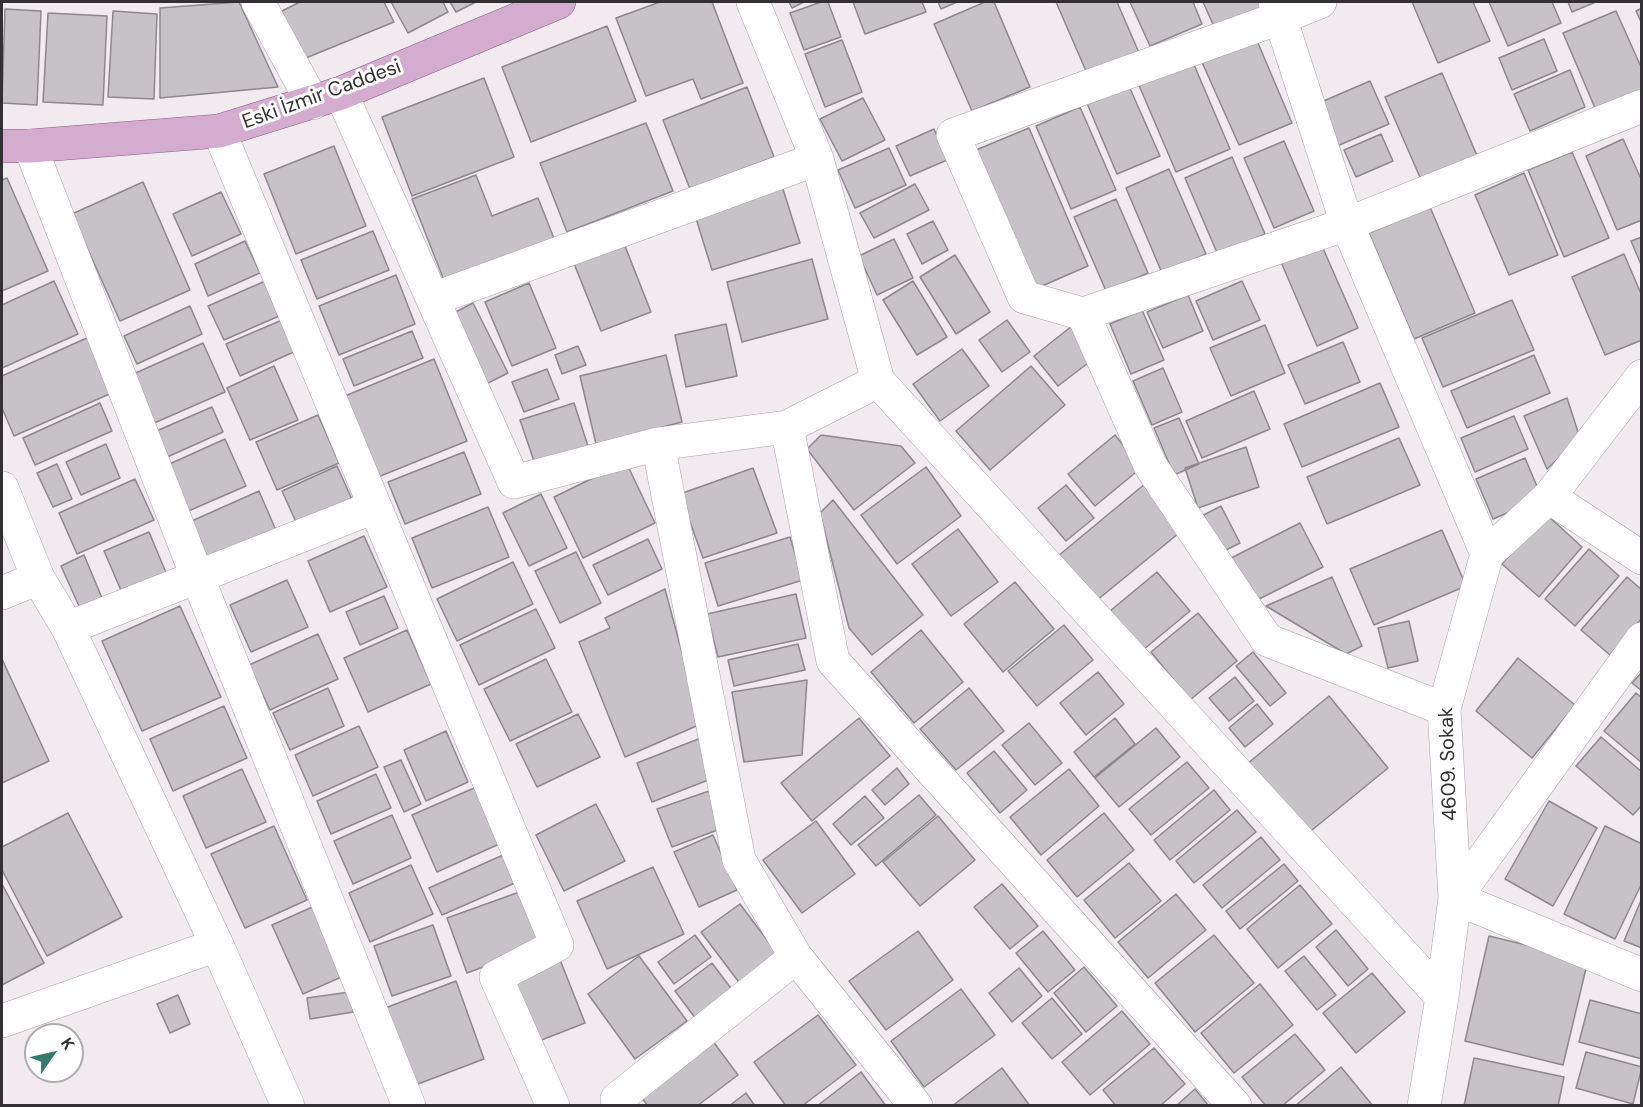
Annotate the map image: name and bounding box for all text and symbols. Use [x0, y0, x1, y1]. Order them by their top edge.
street label: Eski İzmir Caddesi [239, 55, 405, 135]
street label: 4609. Sokak [1435, 707, 1463, 821]
north arrow [24, 1023, 84, 1083]
text: K [56, 1034, 79, 1054]

